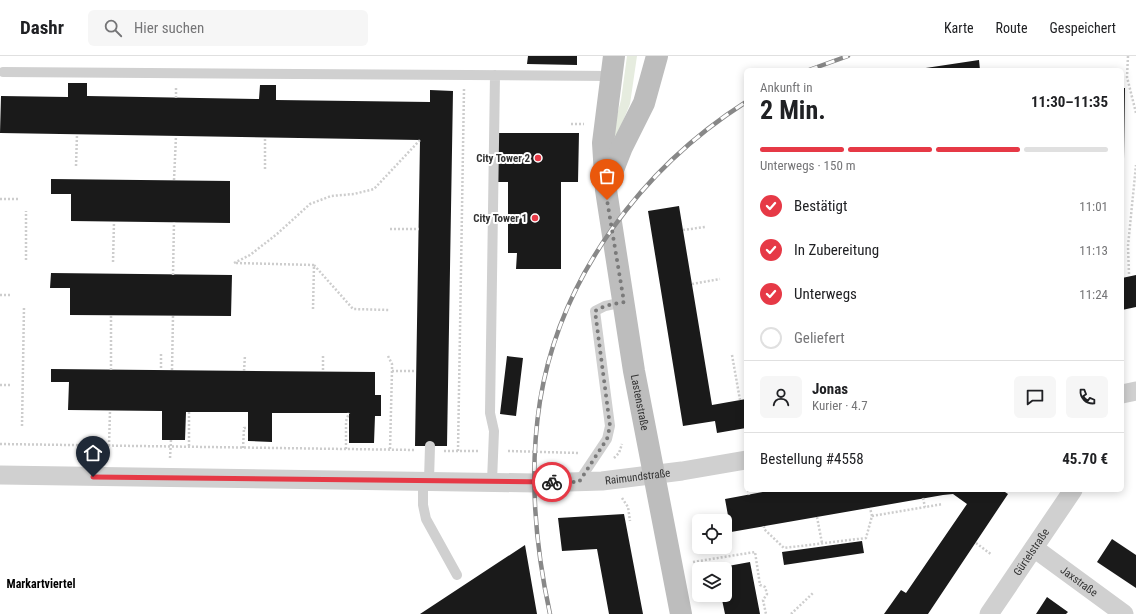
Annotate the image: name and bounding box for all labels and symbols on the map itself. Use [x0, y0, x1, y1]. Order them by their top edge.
place label: City Tower 2 [476, 152, 530, 165]
marker: City Tower 2 [533, 153, 543, 163]
pin [590, 159, 624, 200]
place label: City Tower 1 [473, 212, 527, 225]
marker: City Tower 1 [530, 213, 540, 223]
street label: Lastenstraße [628, 373, 651, 432]
pin [76, 436, 110, 477]
courier [532, 462, 572, 502]
street label: Raimundstraße [604, 467, 671, 488]
street label: Gürtelstraße [1011, 526, 1052, 578]
street label: Jaxstraße [1058, 564, 1100, 599]
district label: Markartviertel [7, 577, 75, 591]

